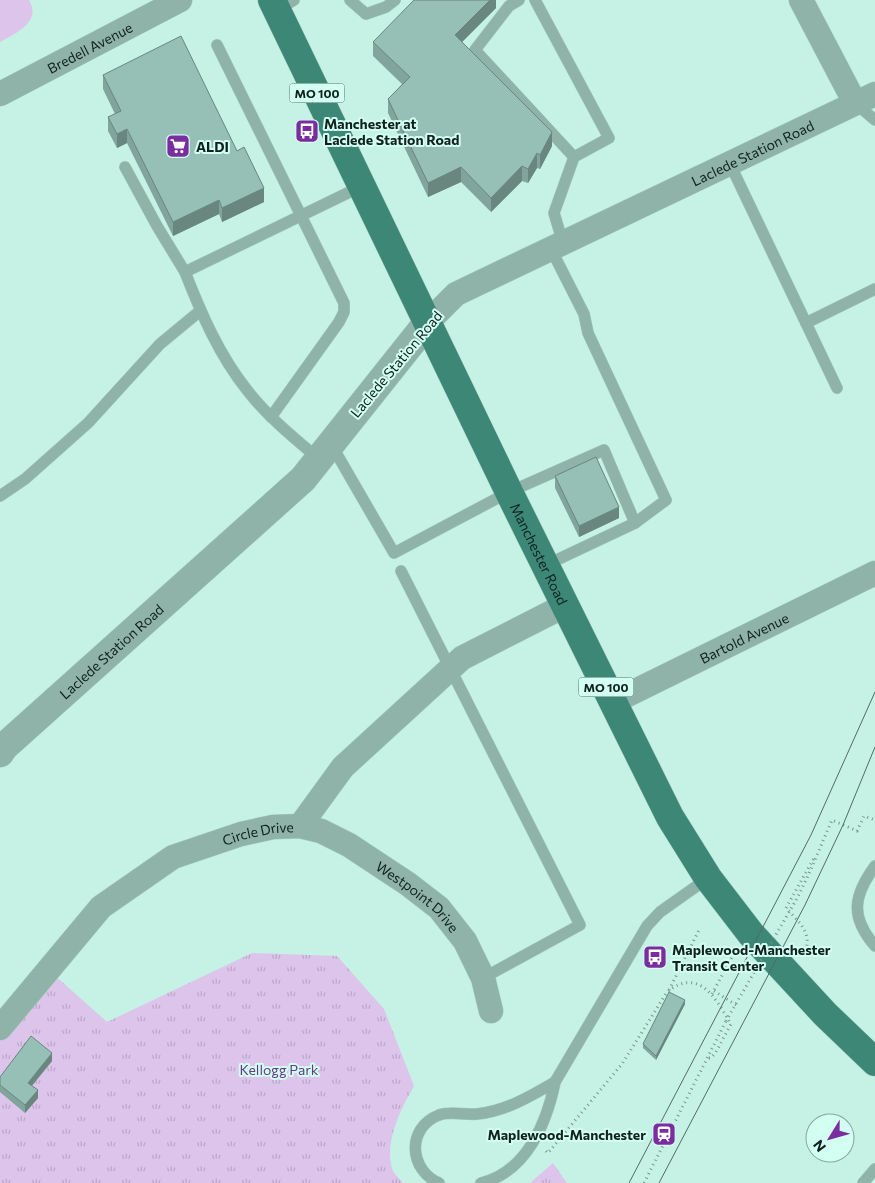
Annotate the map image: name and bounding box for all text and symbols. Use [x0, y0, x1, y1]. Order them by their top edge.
street label: Bredell Avenue [44, 18, 135, 76]
road number: MO 100 [290, 84, 344, 102]
place label: Manchester at Laclede Station Road [324, 115, 459, 148]
street label: Laclede Station Road [688, 116, 816, 189]
bus stop icon: Manchester at Laclede Station Road [294, 118, 320, 144]
supermarket icon: ALDI [165, 133, 191, 159]
place label: ALDI [196, 138, 229, 155]
street label: Laclede Station Road [347, 307, 445, 421]
street label: Manchester Road [507, 500, 572, 607]
street label: Laclede Station Road [56, 600, 167, 702]
street label: Bartold Avenue [697, 608, 791, 667]
road number: MO 100 [578, 678, 634, 696]
street label: Circle Drive [220, 818, 294, 848]
street label: Westpoint Drive [373, 857, 463, 935]
place label: Maplewood-Manchester Transit Center [672, 941, 831, 974]
bus stop icon: Maplewood-Manchester Transit Center [642, 944, 668, 970]
park label: Kellogg Park [240, 1061, 319, 1078]
north arrow [805, 1113, 855, 1163]
station icon: Maplewood-Manchester [651, 1121, 677, 1147]
place label: Maplewood-Manchester [487, 1126, 646, 1143]
text: N [809, 1137, 829, 1155]

